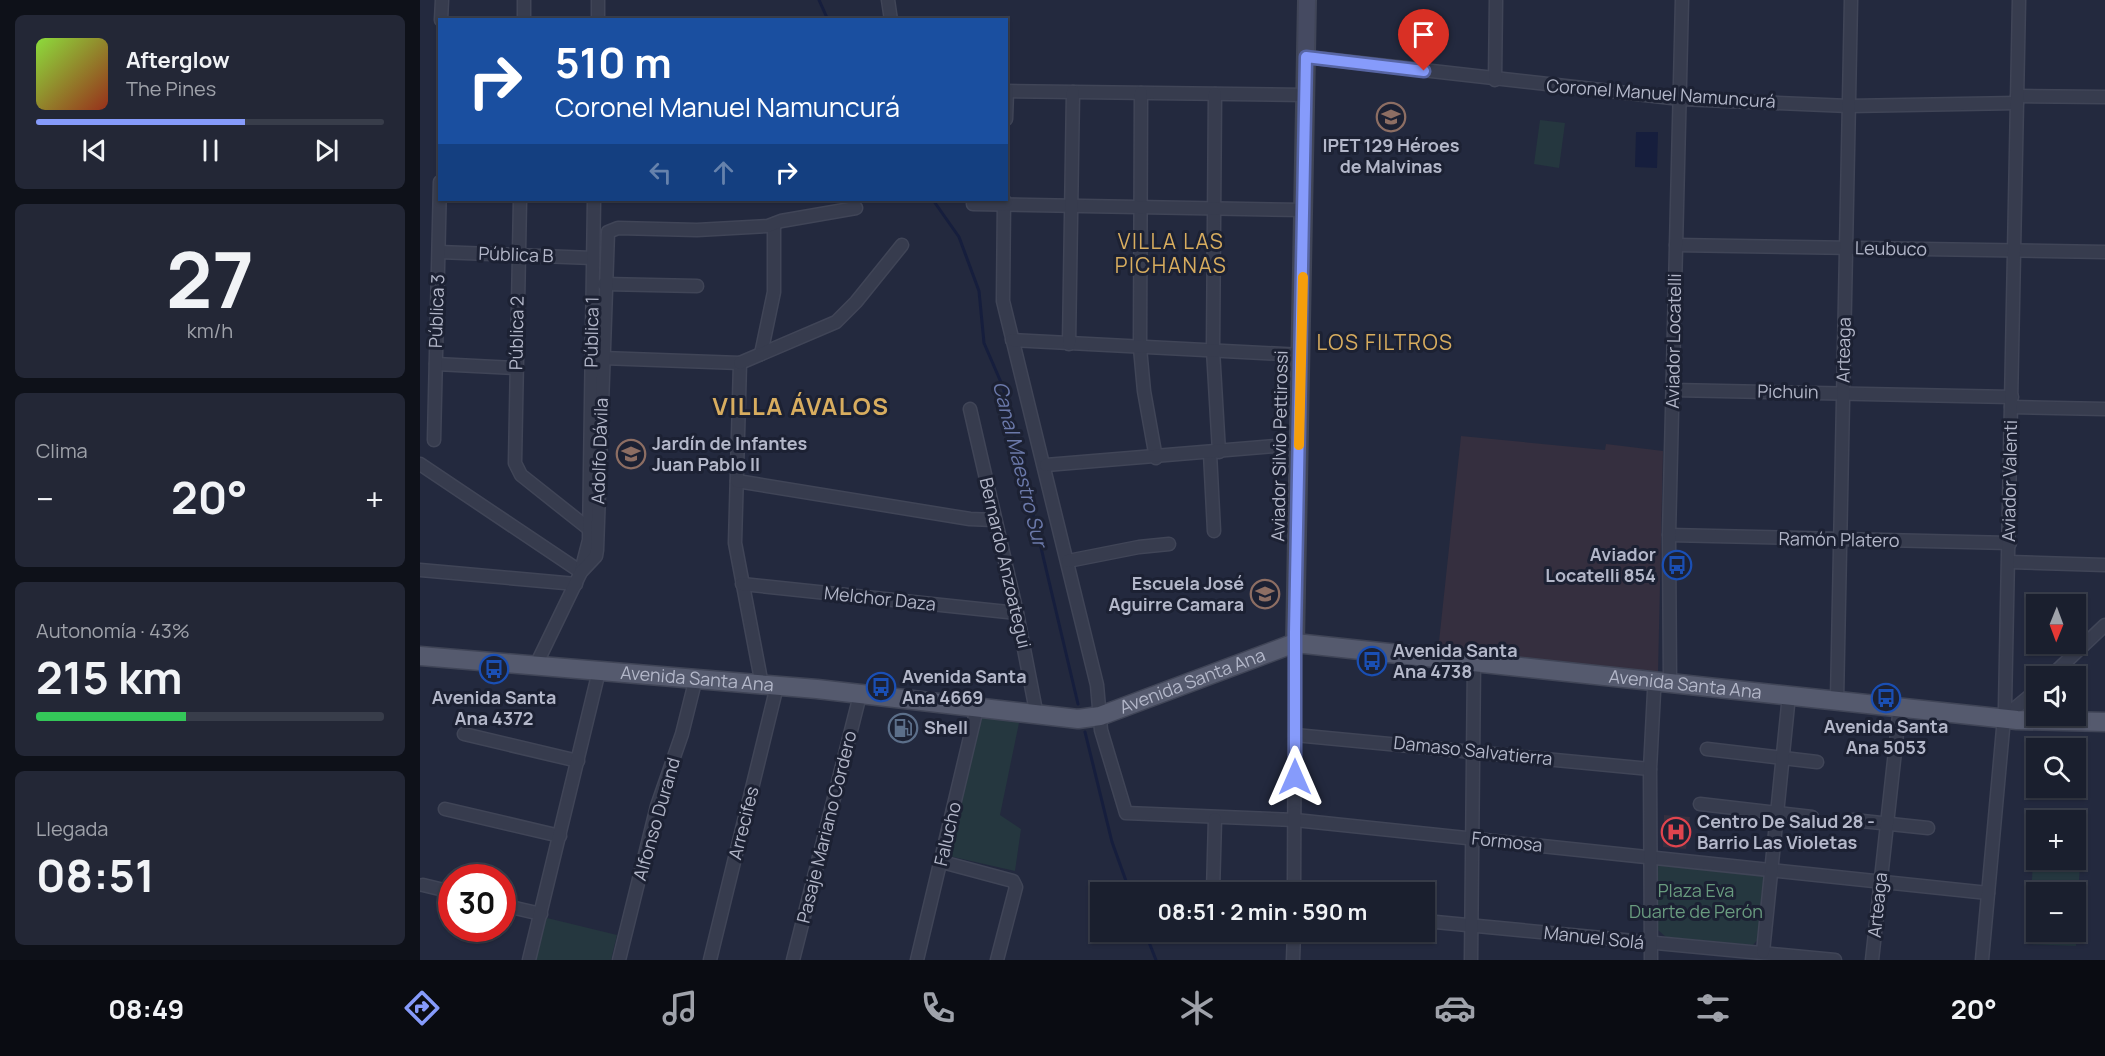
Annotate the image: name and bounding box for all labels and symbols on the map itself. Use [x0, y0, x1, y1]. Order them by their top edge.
pin [1398, 9, 1449, 71]
street label: Coronel Manuel Namuncurá [1546, 73, 1777, 113]
school or university icon: IPET 129 Héroes de Malvinas [1375, 101, 1407, 133]
place label: IPET 129 Héroes de Malvinas [1323, 133, 1460, 178]
district label: VILLA LAS PICHANAS [1115, 227, 1227, 279]
street label: Leubuco [1855, 235, 1927, 261]
street label: Pública B [478, 241, 554, 267]
street label: Aviador Locatelli [1660, 273, 1686, 409]
street label: Pública 3 [423, 274, 449, 348]
street label: Pública 2 [503, 296, 529, 370]
street label: Pública 1 [578, 296, 604, 368]
street label: Arteaga [1830, 317, 1856, 383]
district label: LOS FILTROS [1316, 328, 1454, 356]
street label: Aviador Silvio Pettirossi [1265, 350, 1293, 542]
water label: Canal Maestro Sur [987, 378, 1055, 552]
street label: Pichuin [1757, 378, 1819, 404]
district label: VILLA ÁVALOS [713, 389, 889, 422]
street label: Adolfo Dávila [585, 397, 613, 505]
street label: Aviador Valenti [1996, 420, 2022, 542]
place label: Jardín de Infantes Juan Pablo ll [652, 431, 808, 476]
school or university icon: Jardín de Infantes Juan Pablo ll [615, 438, 647, 470]
street label: Bernardo Anzoategui [975, 475, 1037, 650]
street label: Ramón Platero [1778, 526, 1900, 552]
place label: Aviador Locatelli 854 [1545, 542, 1656, 587]
bus stop icon: Aviador Locatelli 854 [1661, 549, 1693, 581]
place label: Escuela José Aguirre Camara [1108, 571, 1244, 616]
school or university icon: Escuela José Aguirre Camara [1249, 578, 1281, 610]
street label: Melchor Daza [823, 580, 937, 616]
north arrow [2026, 594, 2086, 654]
place label: Avenida Santa Ana 4738 [1393, 638, 1518, 683]
street label: Avenida Santa Ana [1116, 642, 1268, 719]
bus stop icon: Avenida Santa Ana 4738 [1356, 645, 1388, 677]
bus stop icon: Avenida Santa Ana 4372 [478, 653, 510, 685]
street label: Avenida Santa Ana [620, 660, 775, 696]
place label: Avenida Santa Ana 4669 [902, 664, 1027, 709]
street label: Avenida Santa Ana [1608, 664, 1763, 704]
bus stop icon: Avenida Santa Ana 4669 [865, 671, 897, 703]
bus stop icon: Avenida Santa Ana 5053 [1870, 682, 1902, 714]
place label: Avenida Santa Ana 4372 [432, 685, 556, 730]
fuel station icon: Shell [887, 712, 919, 744]
place label: Avenida Santa Ana 5053 [1824, 714, 1948, 759]
place label: Shell [924, 715, 968, 739]
street label: Pasaje Mariano Cordero [791, 728, 862, 925]
street label: Damaso Salvatierra [1393, 730, 1554, 770]
position arrow [1263, 745, 1327, 809]
street label: Alfonso Durand [627, 754, 685, 883]
street label: Arrecifes [722, 784, 764, 862]
street label: Falucho [928, 799, 966, 868]
place label: Centro De Salud 28 - Barrio Las Violetas [1697, 809, 1875, 854]
hospital icon: Centro De Salud 28 - Barrio Las Violetas [1660, 816, 1692, 848]
street label: Formosa [1470, 825, 1544, 857]
speed limit sign: 30 [438, 864, 516, 942]
street label: Arteaga [1862, 871, 1892, 939]
park label: Plaza Eva Duarte de Perón [1629, 878, 1763, 923]
street label: Manuel Solá [1543, 920, 1645, 954]

